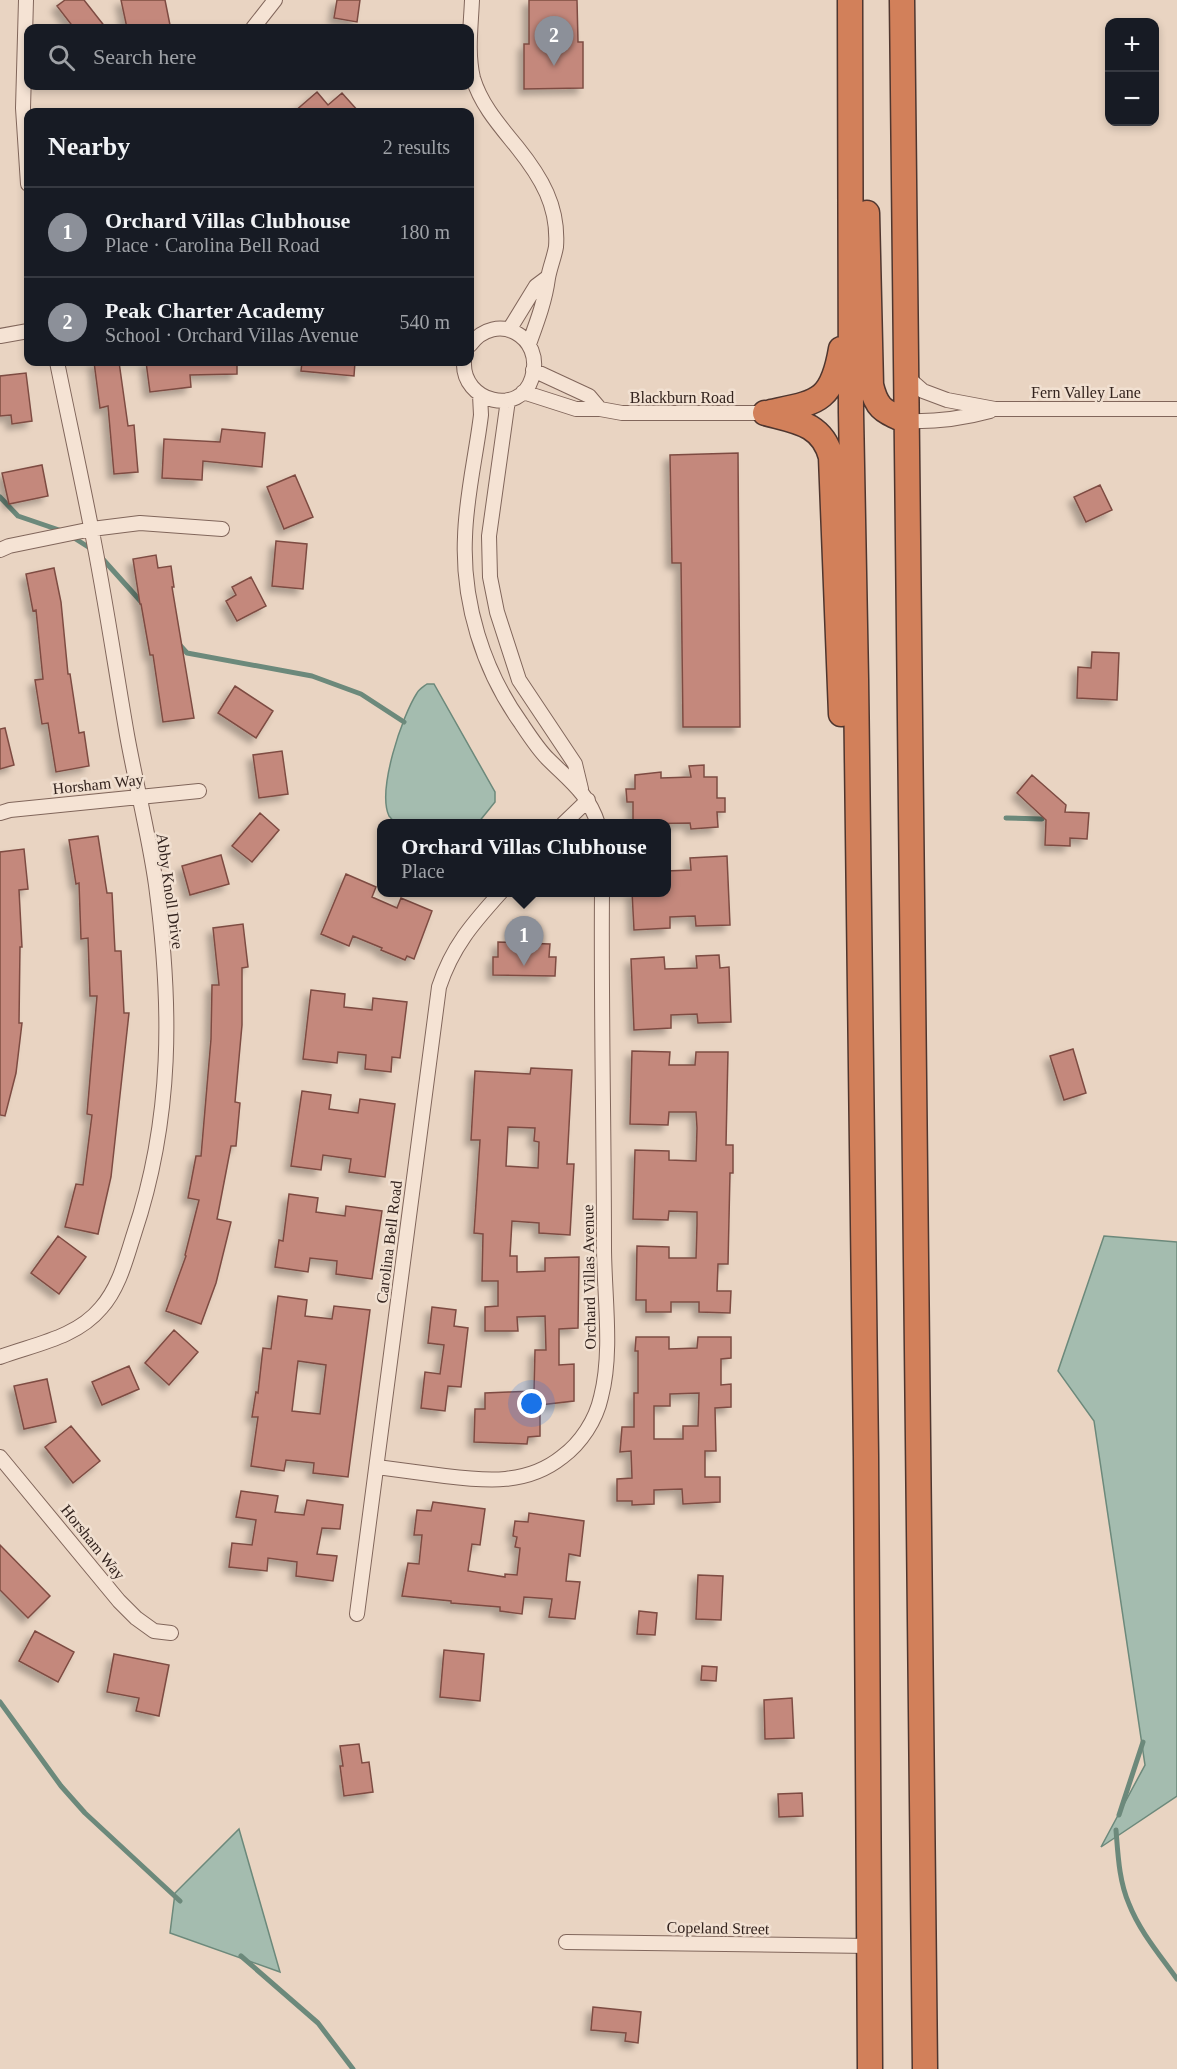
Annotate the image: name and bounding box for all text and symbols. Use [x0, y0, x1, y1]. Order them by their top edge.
pin: 2 [534, 16, 574, 66]
map controls [1105, 18, 1159, 126]
button: + [1105, 18, 1159, 72]
search box [24, 24, 474, 90]
icon: search [45, 41, 78, 74]
text: Search here [93, 44, 196, 69]
button: − [1105, 72, 1159, 126]
text: Nearby [48, 132, 130, 161]
text: 2 results [383, 136, 450, 158]
text: Orchard Villas Clubhouse [105, 208, 350, 233]
text: 1 [63, 221, 73, 243]
text: 180 m [399, 221, 450, 243]
text: Place · Carolina Bell Road [105, 234, 319, 256]
text: Peak Charter Academy [105, 298, 325, 323]
text: 2 [63, 311, 73, 333]
text: 540 m [399, 311, 450, 333]
text: School · Orchard Villas Avenue [105, 324, 359, 346]
street label: Fern Valley Lane [1031, 384, 1141, 402]
street label: Blackburn Road [630, 389, 734, 406]
street label: Horsham Way [52, 771, 144, 798]
popup [377, 819, 671, 897]
street label: Abby Knoll Drive [152, 832, 187, 950]
text: Orchard Villas Clubhouse [401, 834, 647, 859]
text: Place [401, 860, 445, 882]
pin: 1 [504, 916, 544, 966]
street label: Carolina Bell Road [373, 1180, 405, 1304]
street label: Orchard Villas Avenue [579, 1204, 599, 1350]
your location [517, 1389, 546, 1418]
street label: Horsham Way [57, 1501, 128, 1583]
street label: Copeland Street [667, 1919, 770, 1938]

